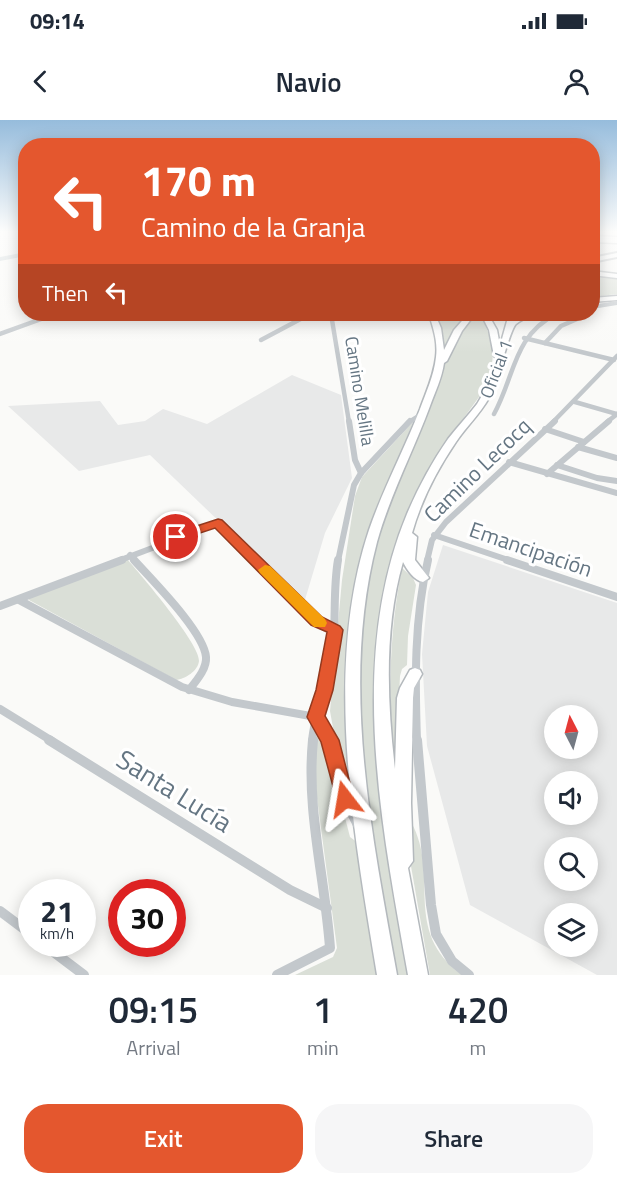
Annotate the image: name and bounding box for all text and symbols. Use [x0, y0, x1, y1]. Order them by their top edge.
text: 09:14 [30, 4, 85, 38]
text: Navio [275, 61, 342, 102]
icon: back [24, 65, 57, 98]
icon: person [560, 65, 593, 98]
text: 170 m [141, 148, 256, 212]
icon: left [42, 162, 120, 240]
text: Camino de la Granja [141, 206, 365, 247]
text: Then [42, 276, 88, 310]
icon: left [100, 276, 133, 309]
street label: Camino Melilla [338, 334, 382, 448]
street label: Oficial 1 [473, 336, 519, 402]
street label: Camino Lecocq [416, 410, 538, 530]
pin [150, 511, 201, 562]
street label: Emancipación [465, 512, 597, 586]
icon: arrive [159, 520, 192, 553]
north arrow [544, 705, 598, 759]
map controls [544, 705, 598, 957]
street label: Santa Lucía [109, 738, 241, 842]
position arrow [313, 767, 377, 831]
button: sound [544, 771, 598, 825]
button: search [544, 837, 598, 891]
speed limit sign: 30 [108, 879, 186, 957]
text: 21 [40, 888, 74, 934]
button: layers [544, 903, 598, 957]
text: km/h [40, 922, 74, 945]
text: 09:15 [109, 982, 198, 1037]
text: 1 [313, 982, 333, 1037]
text: 420 [448, 982, 508, 1037]
text: Arrival [126, 1032, 181, 1063]
text: min [307, 1032, 339, 1063]
text: m [470, 1032, 486, 1063]
button: Exit [24, 1104, 303, 1173]
button: Share [315, 1104, 593, 1173]

